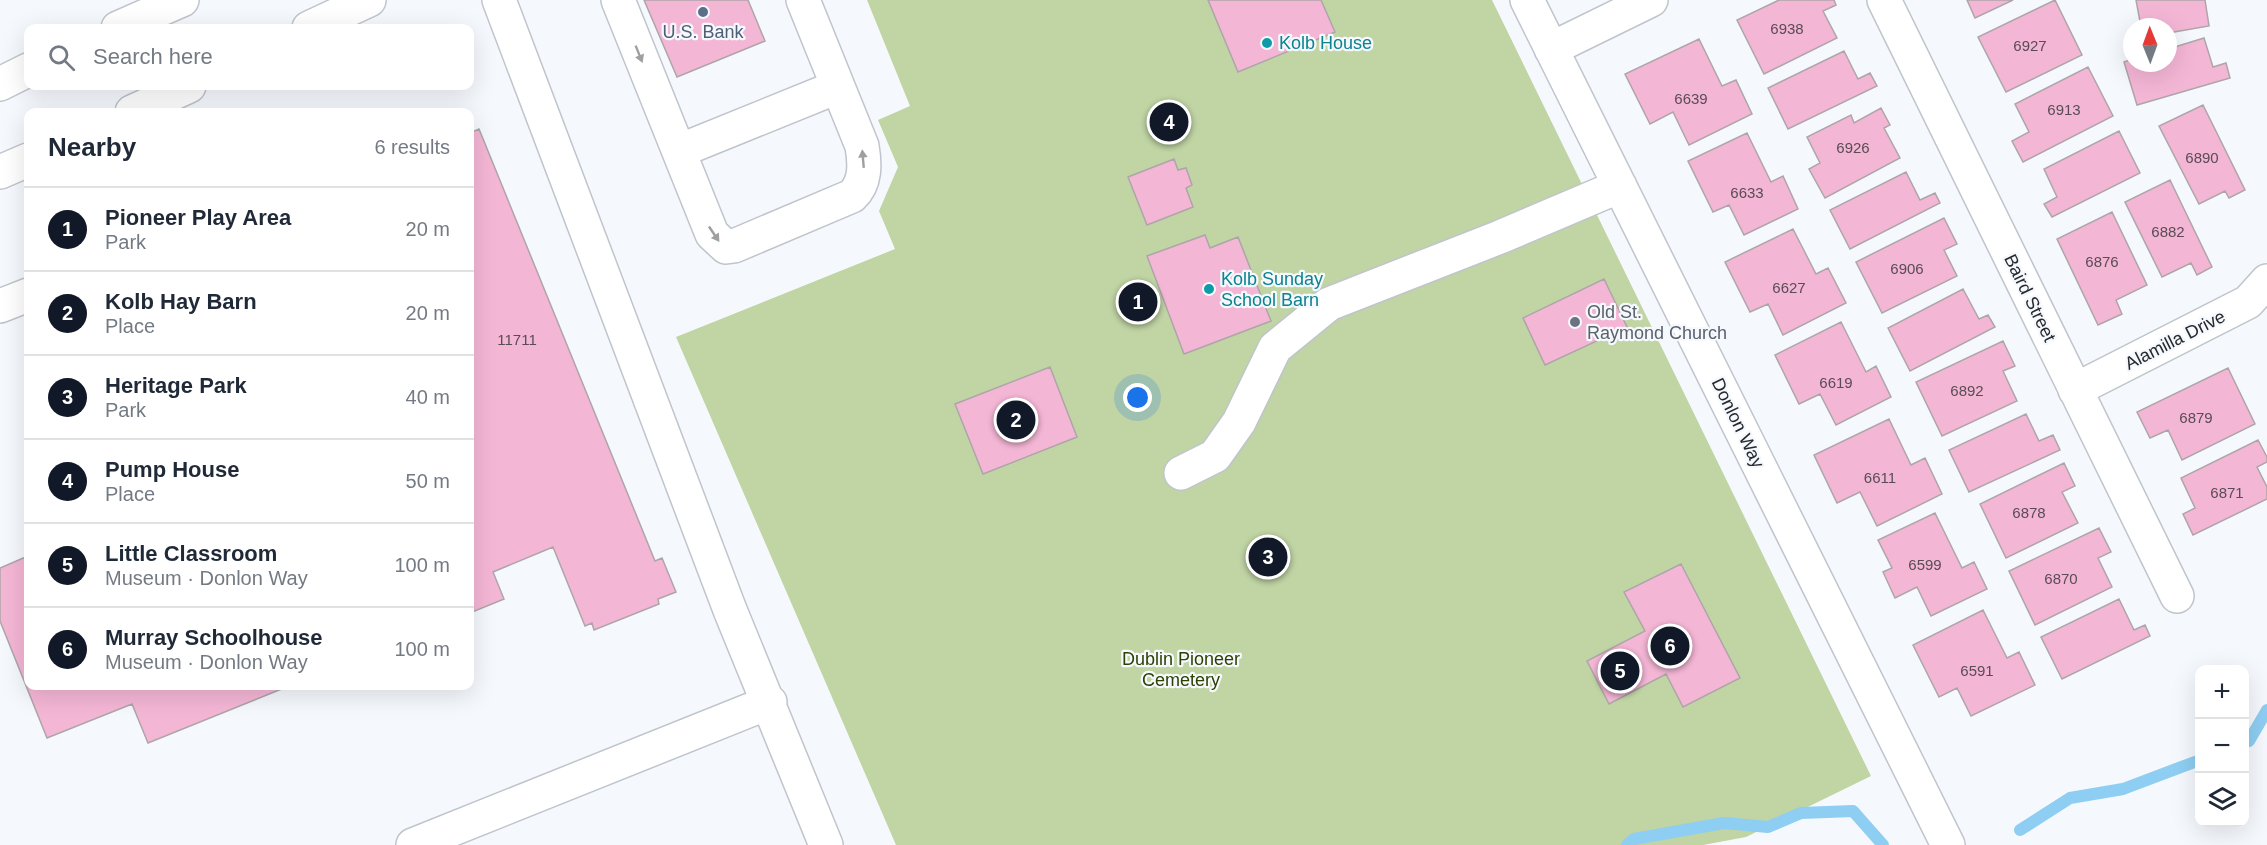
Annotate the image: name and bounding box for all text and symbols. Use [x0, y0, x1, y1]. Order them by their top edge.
marker: U.S. Bank [696, 5, 710, 19]
north arrow [2123, 18, 2177, 72]
house number: 6938 [1770, 20, 1804, 37]
place label: U.S. Bank [662, 22, 745, 42]
search box [24, 24, 474, 90]
place label: Kolb House [1279, 33, 1372, 53]
marker: Kolb House [1260, 36, 1274, 50]
house number: 6927 [2013, 37, 2047, 54]
icon: search [45, 41, 78, 74]
text: Search here [93, 44, 213, 69]
one-way arrow [635, 46, 645, 64]
house number: 6639 [1674, 90, 1708, 107]
pin: 4 [1150, 100, 1188, 144]
house number: 6913 [2047, 101, 2081, 118]
text: Nearby [48, 132, 136, 162]
text: 6 results [374, 136, 450, 158]
house number: 6926 [1836, 139, 1870, 156]
one-way arrow [858, 149, 868, 168]
house number: 6890 [2185, 149, 2219, 166]
house number: 6633 [1730, 184, 1764, 201]
text: Pioneer Play Area [105, 205, 291, 230]
text: 1 [62, 218, 73, 240]
text: 20 m [406, 218, 450, 240]
house number: 6882 [2151, 223, 2185, 240]
one-way arrow [709, 225, 720, 242]
text: Park [105, 231, 146, 253]
street label: Baird Street [2000, 251, 2060, 345]
house number: 6876 [2085, 253, 2119, 270]
house number: 6906 [1890, 260, 1924, 277]
place label: Kolb Sunday School Barn [1221, 269, 1323, 310]
house number: 6627 [1772, 279, 1806, 296]
pin: 1 [1118, 280, 1158, 324]
marker: Kolb Sunday School Barn [1202, 282, 1216, 296]
text: Kolb Hay Barn [105, 289, 257, 314]
text: 2 [62, 302, 73, 324]
text: 20 m [406, 302, 450, 324]
place label: Old St. Raymond Church [1587, 302, 1727, 343]
street label: Alamilla Drive [2121, 306, 2229, 374]
text: Place [105, 315, 155, 337]
marker: Old St. Raymond Church [1568, 315, 1582, 329]
house number: 11711 [497, 331, 537, 348]
text: Heritage Park [105, 373, 247, 398]
house number: 6619 [1819, 374, 1853, 391]
street label: Donlon Way [1708, 375, 1768, 471]
house number: 6892 [1950, 382, 1984, 399]
your location [1123, 383, 1152, 412]
text: 3 [62, 386, 73, 408]
text: 40 m [406, 386, 450, 408]
pin: 2 [996, 398, 1036, 442]
text: Park [105, 399, 146, 421]
house number: 6879 [2179, 409, 2213, 426]
text: Pump House [105, 457, 239, 482]
house number: 6611 [1864, 469, 1896, 486]
text: 4 [62, 470, 73, 492]
text: 50 m [406, 470, 450, 492]
text: Place [105, 483, 155, 505]
house number: 6871 [2210, 484, 2244, 501]
house number: 6878 [2012, 504, 2046, 521]
pin: 3 [1248, 534, 1288, 580]
text: Little Classroom [105, 541, 277, 566]
text: 5 [62, 554, 73, 576]
text: 100 m [394, 554, 450, 576]
house number: 6599 [1908, 556, 1942, 573]
text: Museum · Donlon Way [105, 567, 308, 589]
house number: 6870 [2044, 570, 2078, 587]
pin: 6 [1650, 624, 1690, 668]
text: Murray Schoolhouse [105, 625, 323, 650]
text: 6 [62, 638, 73, 660]
text: 100 m [394, 638, 450, 660]
pin: 5 [1600, 648, 1640, 694]
park label: Dublin Pioneer Cemetery [1122, 649, 1240, 690]
text: Museum · Donlon Way [105, 651, 308, 673]
house number: 6591 [1960, 662, 1994, 679]
map controls [2195, 665, 2249, 827]
button: + [2195, 665, 2249, 719]
button: − [2195, 719, 2249, 773]
button: layers [2195, 773, 2249, 827]

